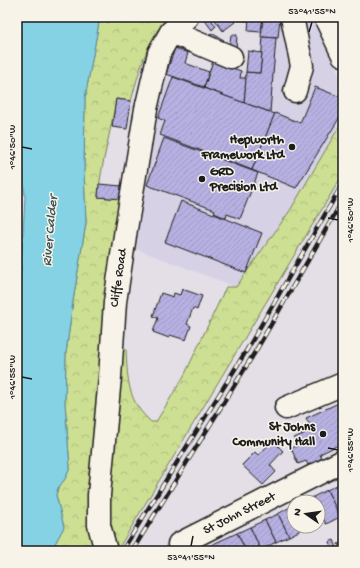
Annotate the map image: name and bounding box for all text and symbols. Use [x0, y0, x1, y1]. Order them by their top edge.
text: 53°41'55"N [288, 6, 336, 18]
text: 1°46'50"W [7, 124, 19, 170]
place label: Hepworth Framework Ltd [201, 133, 285, 163]
marker: Hepworth Framework Ltd [287, 142, 297, 152]
place label: GRD Precision Ltd [209, 165, 278, 195]
marker: GRD Precision Ltd [197, 174, 207, 184]
water label: River Calder [39, 192, 63, 267]
text: 1°46'50"W [345, 197, 357, 243]
street label: Cliffe Road [107, 246, 131, 308]
text: 1°46'55"W [7, 354, 19, 400]
place label: St Johns Community Hall [232, 420, 316, 450]
text: 1°46'55"W [345, 427, 357, 473]
marker: St Johns Community Hall [318, 429, 328, 439]
street label: St John Street [201, 488, 279, 538]
north arrow [286, 494, 326, 534]
text: N [292, 507, 305, 517]
text: 53°41'55"N [167, 552, 215, 564]

